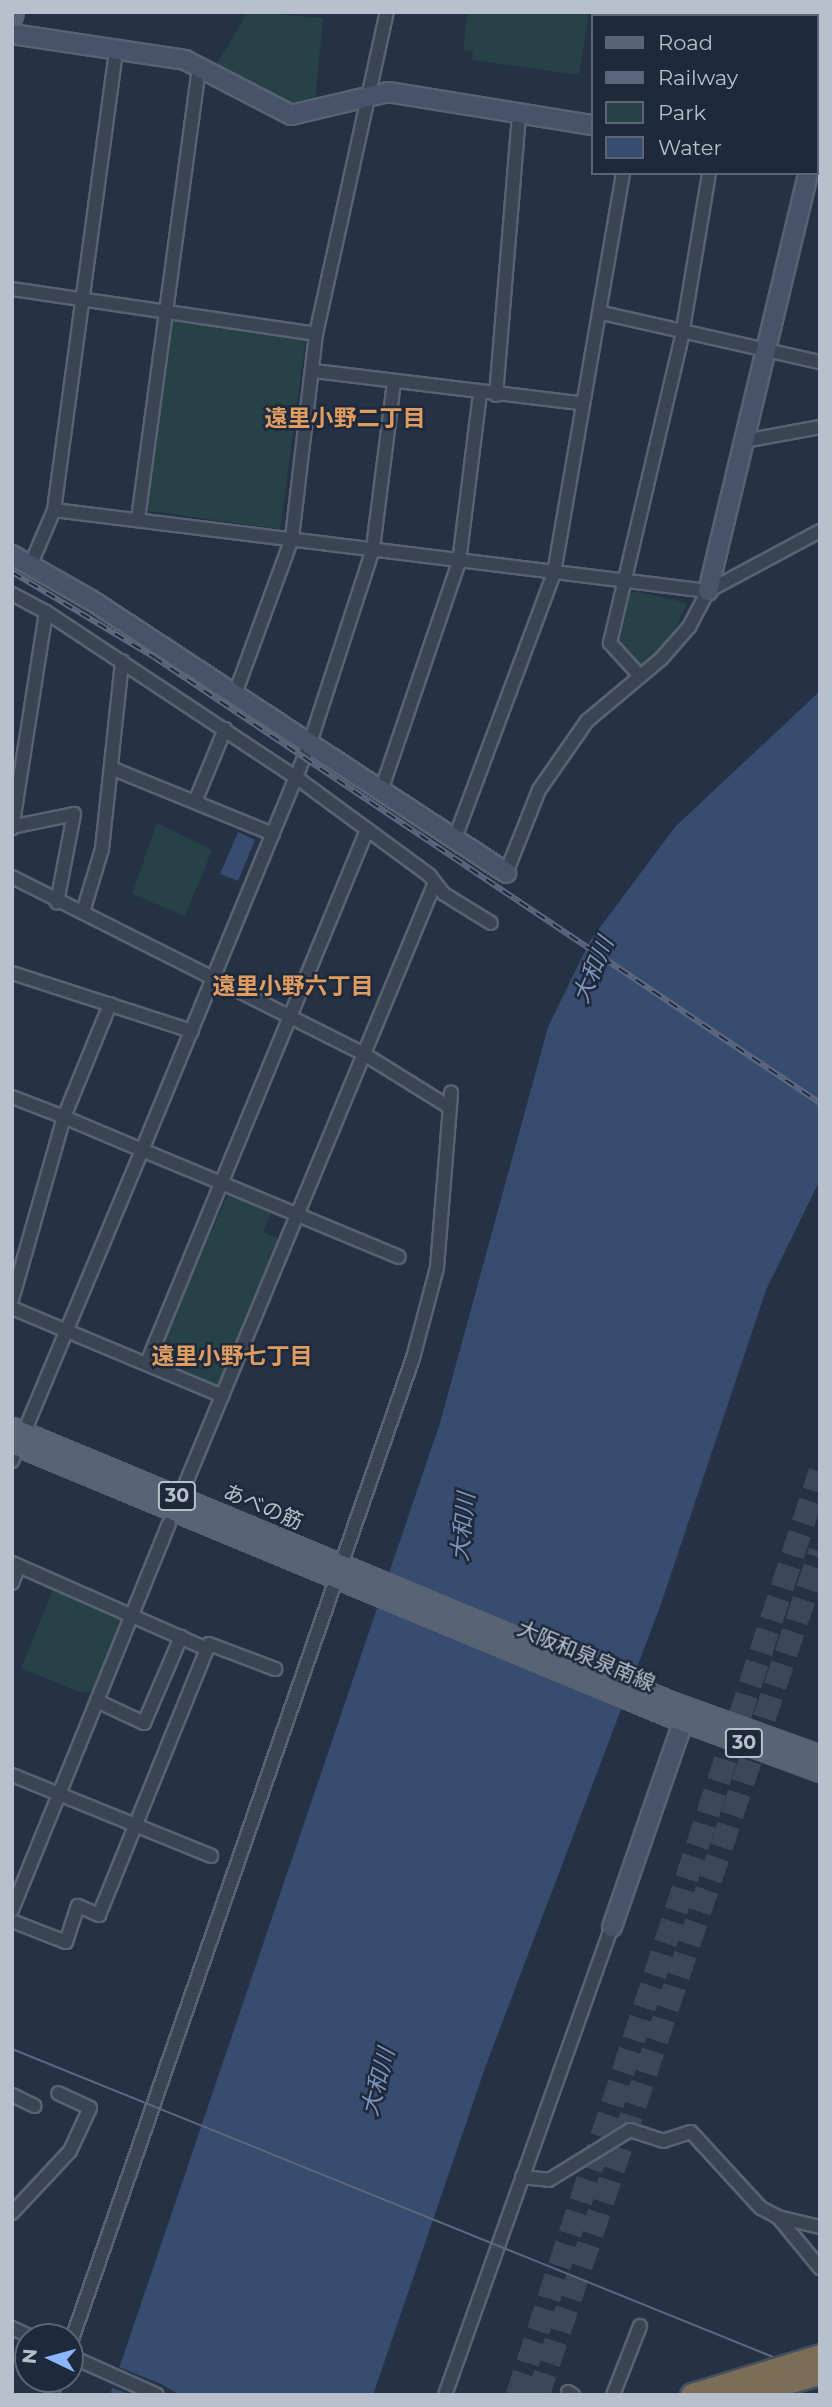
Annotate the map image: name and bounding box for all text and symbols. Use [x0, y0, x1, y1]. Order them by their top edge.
legend [590, 14, 818, 175]
text: Road [658, 30, 713, 55]
text: Railway [658, 65, 738, 90]
text: Park [658, 100, 706, 125]
text: Water [658, 135, 722, 160]
district label: 遠里小野二丁目 [265, 404, 425, 432]
water label: 大和川 [567, 933, 619, 1007]
district label: 遠里小野六丁目 [213, 972, 373, 1000]
district label: 遠里小野七丁目 [152, 1342, 312, 1370]
street label: あべの筋 [219, 1479, 307, 1535]
road number: 30 [158, 1480, 196, 1512]
water label: 大和川 [446, 1491, 480, 1563]
street label: 大阪和泉泉南線 [513, 1616, 659, 1696]
road number: 30 [725, 1728, 763, 1758]
water label: 大和川 [356, 2045, 400, 2119]
north arrow [14, 2323, 84, 2393]
text: N [17, 2348, 42, 2365]

